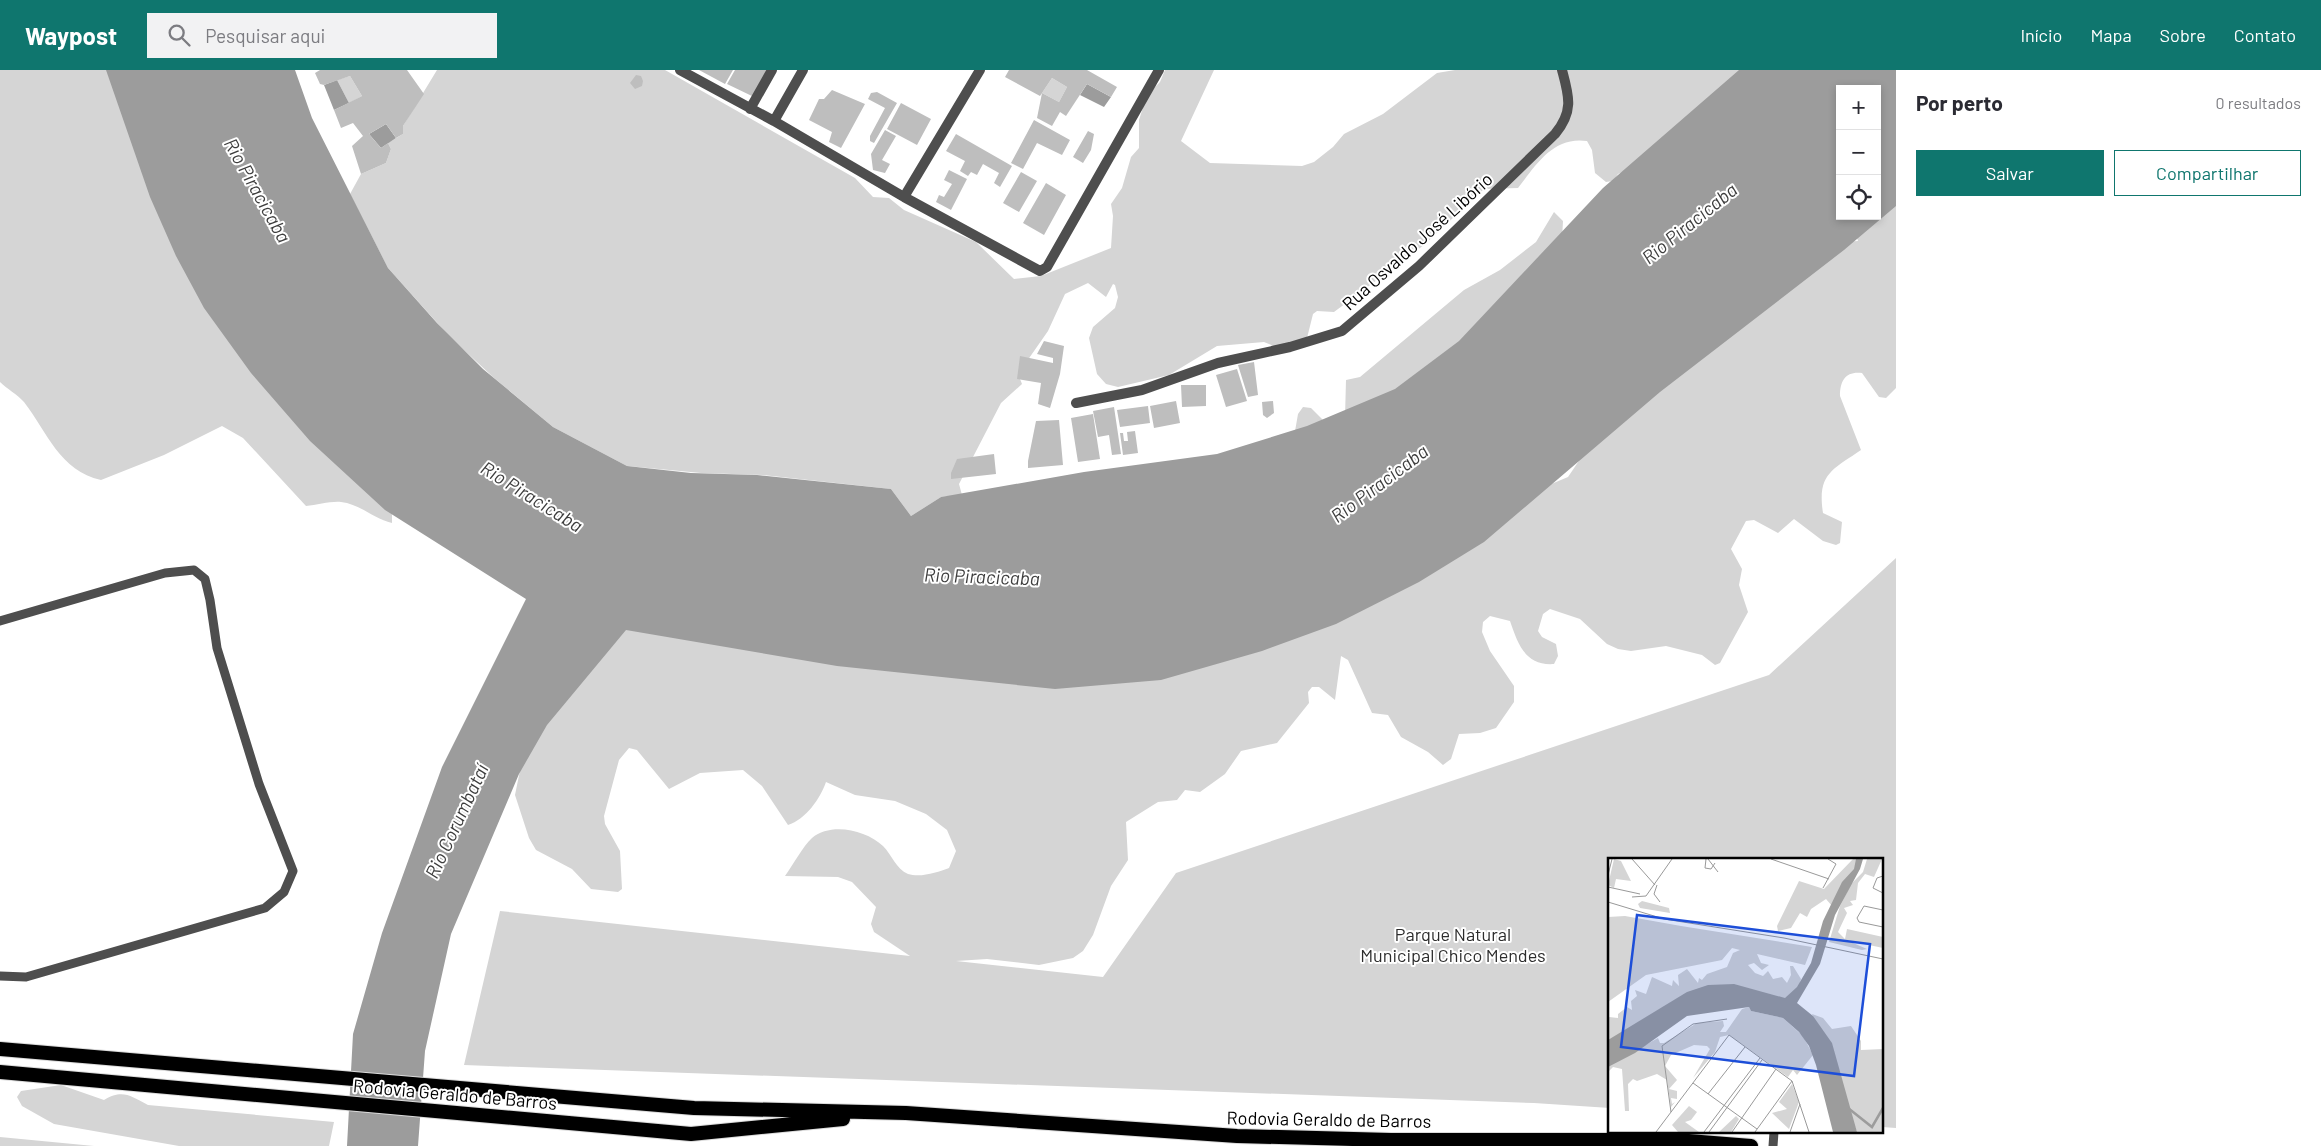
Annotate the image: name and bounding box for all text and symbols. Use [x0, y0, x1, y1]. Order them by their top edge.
search box [147, 13, 497, 58]
text: Waypost [25, 21, 117, 50]
icon: search [165, 21, 193, 49]
text: Pesquisar aqui [205, 24, 325, 47]
text: Início [2020, 24, 2062, 46]
text: Mapa [2090, 24, 2132, 46]
text: Sobre [2160, 24, 2206, 46]
text: Contato [2234, 24, 2296, 46]
map controls [1836, 85, 1881, 220]
button: + [1836, 85, 1881, 130]
text: Por perto [1916, 90, 2003, 115]
text: 0 resultados [2216, 93, 2301, 112]
button: − [1836, 130, 1881, 175]
water label: Rio Piracicaba [220, 134, 296, 246]
button: Salvar [1916, 150, 2104, 196]
button: Compartilhar [2114, 150, 2301, 196]
street label: Rua Osvaldo José Libório [1337, 168, 1497, 314]
button: locate [1836, 175, 1881, 220]
water label: Rio Piracicaba [1637, 178, 1741, 268]
water label: Rio Piracicaba [1326, 439, 1432, 527]
water label: Rio Piracicaba [477, 456, 587, 536]
water label: Rio Piracicaba [924, 562, 1040, 590]
water label: Rio Corumbataí [420, 759, 493, 882]
inset map [1608, 858, 1884, 1134]
park label: Parque Natural Municipal Chico Mendes [1360, 923, 1546, 966]
street label: Rodovia Geraldo de Barros [352, 1074, 558, 1114]
street label: Rodovia Geraldo de Barros [1227, 1106, 1431, 1132]

